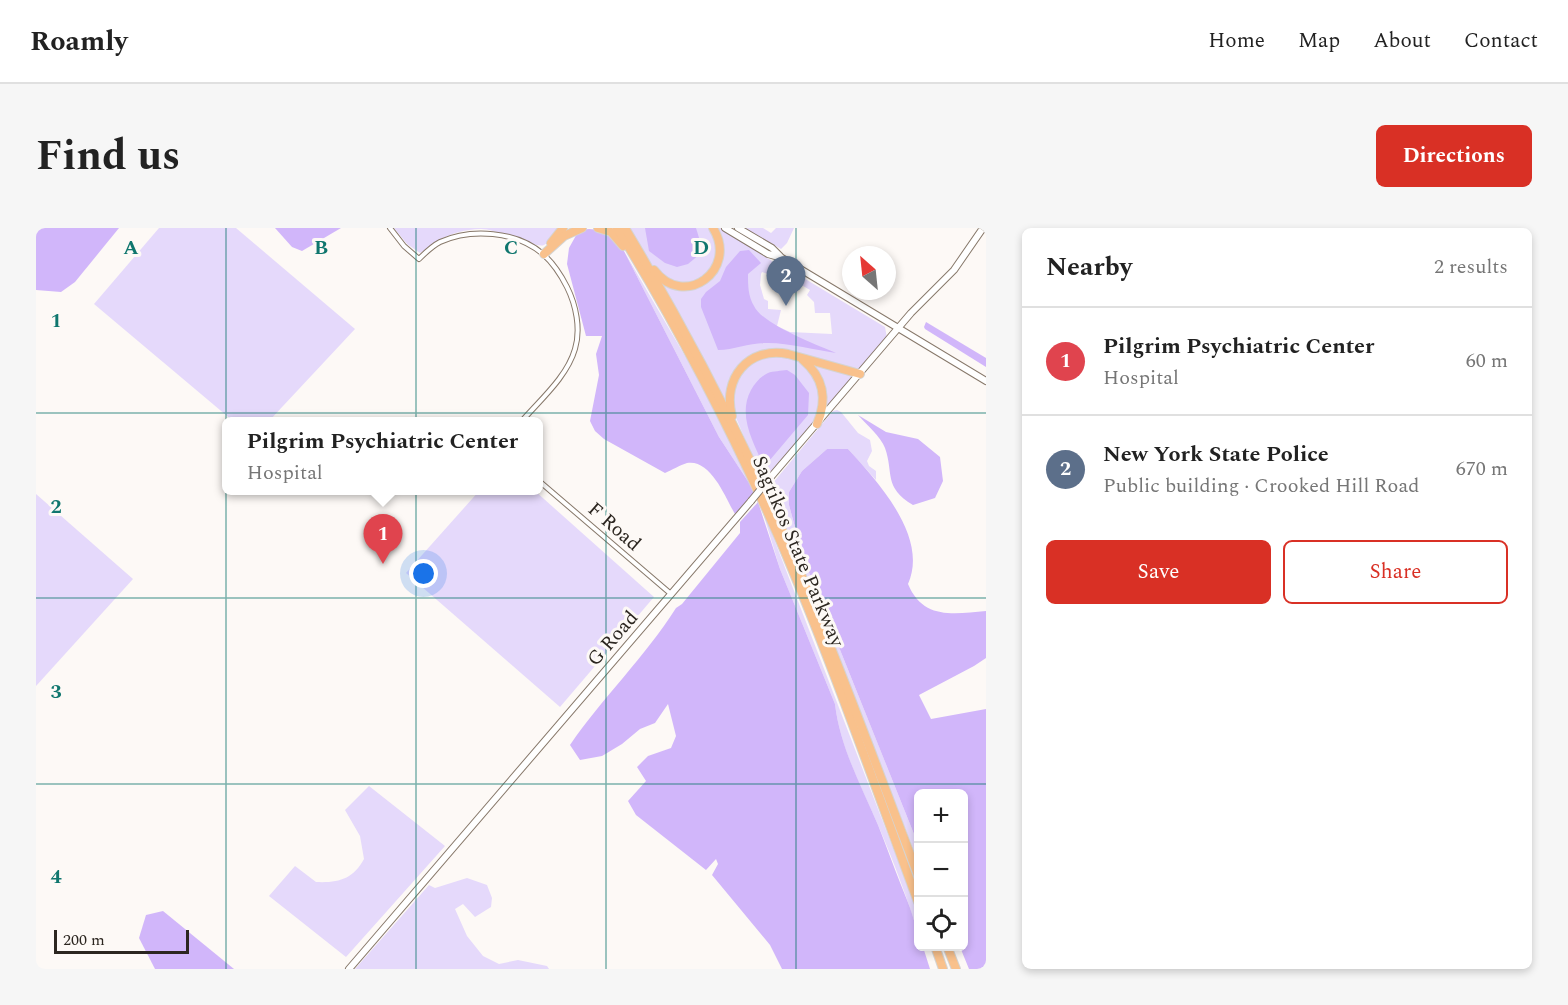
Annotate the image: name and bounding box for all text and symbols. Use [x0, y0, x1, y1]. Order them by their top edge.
text: Roamly [30, 20, 128, 63]
text: Home [1208, 25, 1265, 57]
text: Map [1298, 25, 1340, 57]
text: About [1373, 25, 1431, 57]
text: Contact [1464, 25, 1538, 57]
text: Find us [36, 125, 180, 188]
button: Directions [1376, 125, 1532, 187]
text: A [123, 233, 139, 263]
text: B [314, 233, 328, 263]
text: C [504, 233, 518, 263]
text: D [693, 233, 709, 263]
north arrow [842, 246, 896, 300]
text: Nearby [1046, 247, 1132, 287]
text: 2 results [1434, 252, 1508, 282]
pin: 2 [766, 256, 806, 306]
text: 1 [50, 306, 62, 336]
text: Pilgrim Psychiatric Center [1103, 330, 1374, 363]
text: 1 [1060, 346, 1071, 376]
text: 60 m [1466, 346, 1508, 376]
text: Hospital [1103, 363, 1179, 393]
popup [222, 417, 543, 495]
text: Pilgrim Psychiatric Center [247, 425, 518, 458]
text: New York State Police [1103, 438, 1329, 471]
street label: Sagtikos State Parkway [744, 451, 853, 653]
text: 2 [1060, 454, 1071, 484]
text: 670 m [1456, 454, 1508, 484]
text: Hospital [247, 458, 323, 488]
text: Public building · Crooked Hill Road [1103, 471, 1419, 501]
text: 2 [50, 492, 62, 522]
street label: F Road [581, 495, 648, 559]
pin: 1 [364, 514, 402, 564]
button: Save [1046, 540, 1271, 604]
button: Share [1283, 540, 1508, 604]
your location [409, 559, 438, 588]
street label: G Road [580, 604, 646, 673]
text: 3 [50, 677, 62, 707]
map controls [914, 789, 968, 951]
button: + [914, 789, 968, 843]
button: − [914, 843, 968, 897]
text: 4 [50, 862, 62, 892]
button: locate [914, 897, 968, 951]
scale bar [54, 927, 189, 954]
text: 200 m [63, 928, 105, 952]

